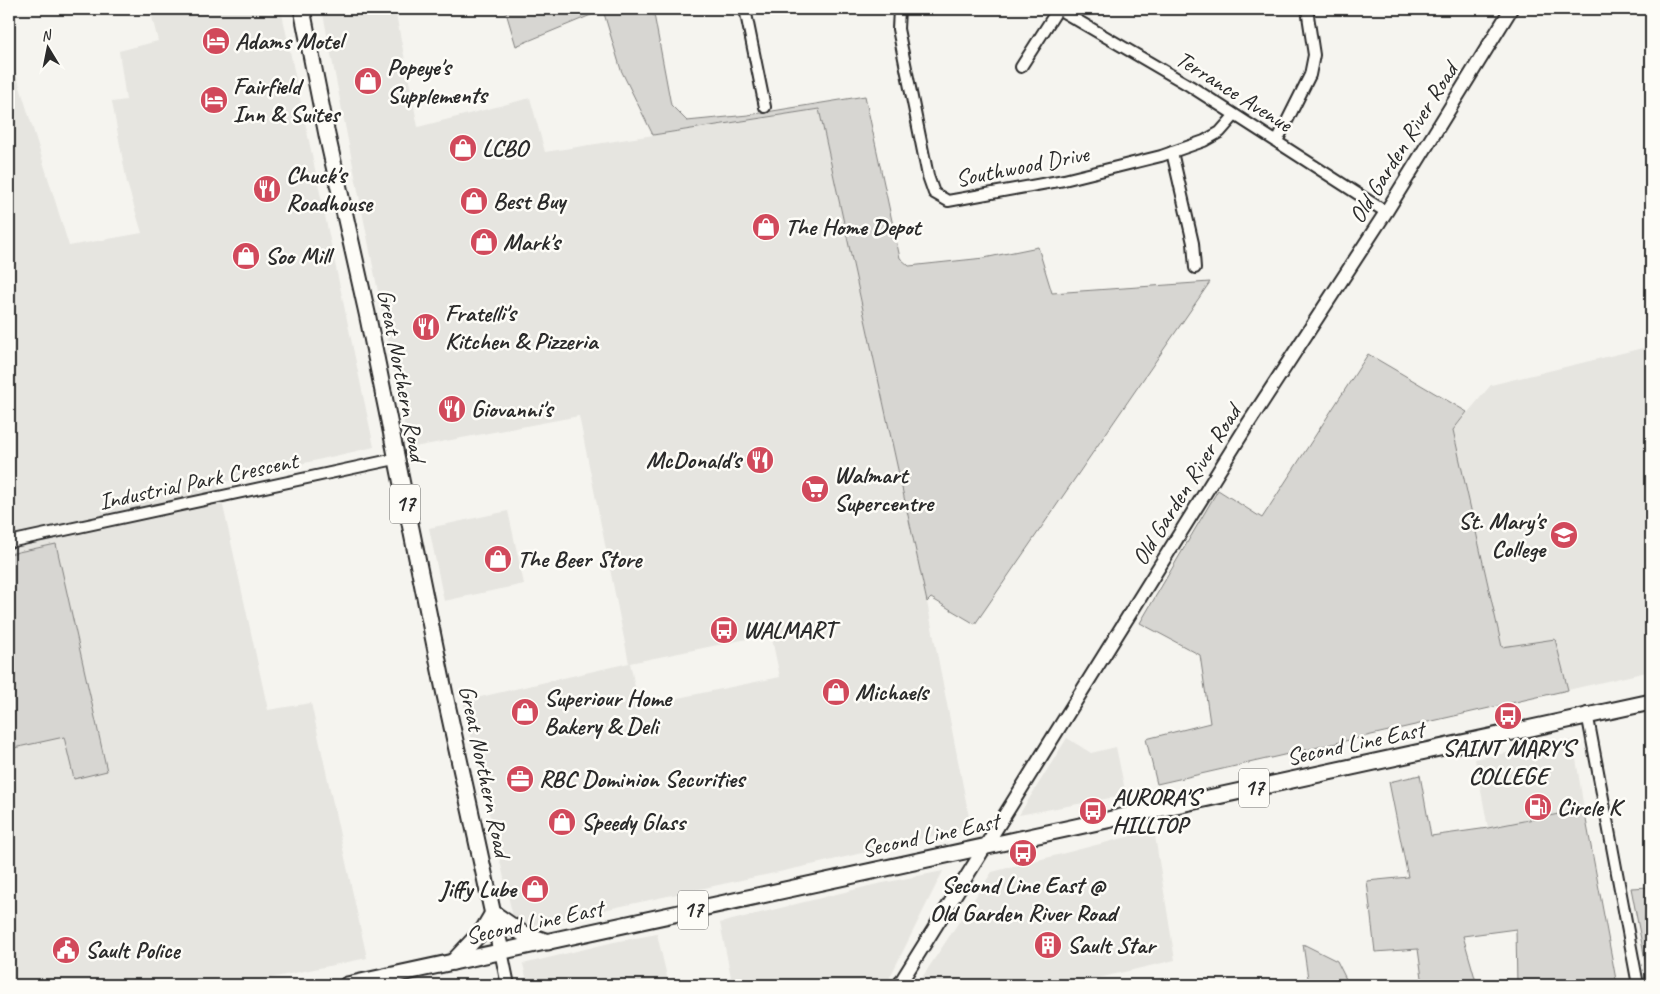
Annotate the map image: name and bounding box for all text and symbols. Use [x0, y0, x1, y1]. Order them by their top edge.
north arrow [22, 22, 72, 72]
text: N [40, 26, 54, 45]
hotel icon: Adams Motel [201, 26, 231, 56]
place label: Adams Motel [235, 26, 348, 56]
street label: Terrance Avenue [1170, 43, 1300, 140]
place label: Popeye's Supplements [387, 52, 489, 110]
street label: Old Garden River Road [1342, 54, 1466, 229]
shop icon: Popeye's Supplements [353, 66, 383, 96]
place label: Fairfield Inn & Suites [233, 71, 342, 129]
hotel icon: Fairfield Inn & Suites [199, 85, 229, 115]
shop icon: LCBO [448, 133, 478, 163]
place label: LCBO [482, 133, 530, 163]
street label: Southwood Drive [953, 138, 1093, 194]
place label: Chuck's Roadhouse [286, 160, 374, 218]
restaurant icon: Chuck's Roadhouse [252, 174, 282, 204]
shop icon: Best Buy [459, 186, 489, 216]
place label: Best Buy [493, 186, 568, 216]
shop icon: The Home Depot [751, 212, 781, 242]
place label: The Home Depot [785, 212, 923, 242]
shop icon: Mark's [469, 227, 499, 257]
place label: Mark's [503, 227, 563, 257]
shop icon: Soo Mill [231, 241, 261, 271]
place label: Soo Mill [265, 241, 335, 271]
street label: Great Northern Road [371, 286, 434, 467]
place label: Fratelli's Kitchen & Pizzeria [445, 298, 600, 356]
restaurant icon: Fratelli's Kitchen & Pizzeria [411, 312, 441, 342]
restaurant icon: Giovanni's [437, 394, 467, 424]
place label: Giovanni's [471, 394, 555, 424]
street label: Old Garden River Road [1125, 396, 1249, 571]
street label: Industrial Park Crescent [96, 445, 302, 517]
place label: McDonald's [646, 445, 744, 475]
restaurant icon: McDonald's [745, 445, 775, 475]
place label: Walmart Supercentre [834, 460, 935, 518]
supermarket icon: Walmart Supercentre [800, 474, 830, 504]
road number: 17 [390, 484, 420, 524]
place label: St. Mary's College [1458, 506, 1548, 564]
school or university icon: St. Mary's College [1549, 520, 1579, 550]
shop icon: The Beer Store [483, 544, 513, 574]
place label: The Beer Store [517, 544, 643, 574]
bus stop icon: WALMART [709, 615, 739, 645]
place label: WALMART [743, 615, 841, 645]
shop icon: Michaels [821, 677, 851, 707]
place label: Michaels [855, 677, 930, 707]
street label: Great Northern Road [452, 683, 519, 863]
place label: Superiour Home Bakery & Deli [544, 683, 673, 741]
shop icon: Superiour Home Bakery & Deli [510, 697, 540, 727]
bus stop icon: SAINT MARY'S COLLEGE [1493, 701, 1523, 731]
street label: Second Line East [1284, 713, 1429, 772]
place label: SAINT MARY'S COLLEGE [1442, 733, 1579, 791]
office icon: RBC Dominion Securities [505, 764, 535, 794]
place label: RBC Dominion Securities [539, 764, 747, 794]
road number: 17 [1239, 768, 1269, 808]
place label: AURORA'S HILLTOP [1112, 782, 1205, 840]
fuel station icon: Circle K [1523, 792, 1553, 822]
place label: Circle K [1557, 792, 1626, 822]
bus stop icon: AURORA'S HILLTOP [1078, 796, 1108, 826]
street label: Second Line East [859, 805, 1004, 864]
shop icon: Speedy Glass [547, 807, 577, 837]
place label: Speedy Glass [581, 807, 687, 837]
bus stop icon: Second Line East @ Old Garden River Road [1008, 838, 1038, 868]
place label: Second Line East @ Old Garden River Road [930, 870, 1121, 928]
place label: Jiffy Lube [438, 874, 518, 904]
shop icon: Jiffy Lube [520, 874, 550, 904]
road number: 17 [678, 890, 708, 930]
street label: Second Line East [463, 892, 608, 951]
building icon: Sault Star [1033, 930, 1063, 960]
place label: Sault Star [1067, 930, 1157, 960]
public building icon: Sault Police [51, 935, 81, 965]
place label: Sault Police [85, 935, 181, 965]

